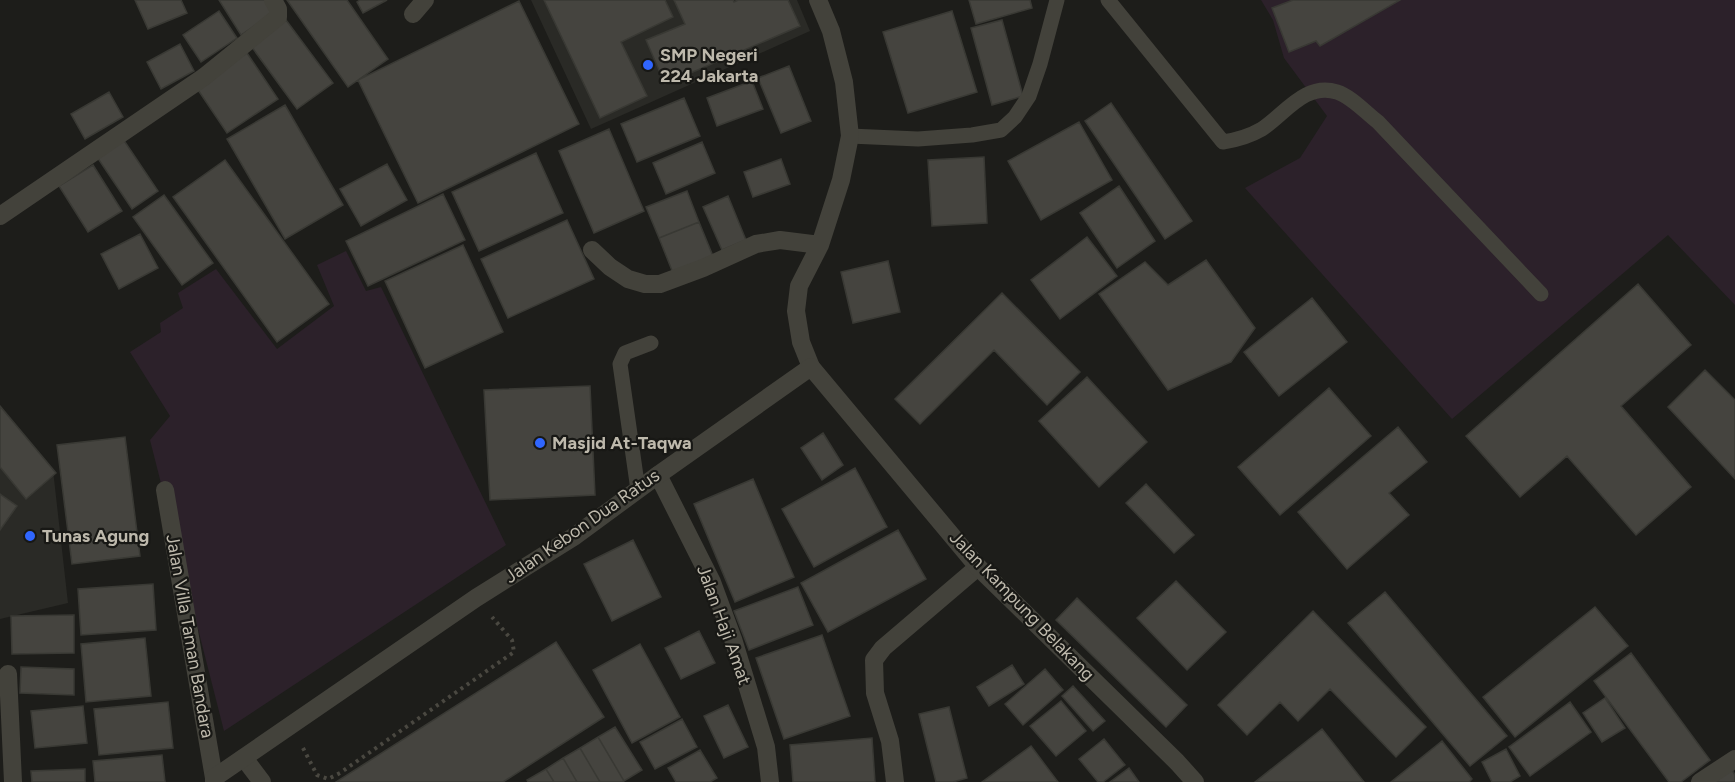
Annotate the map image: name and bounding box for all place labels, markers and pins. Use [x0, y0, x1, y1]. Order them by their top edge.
place label: SMP Negeri 224 Jakarta [660, 44, 758, 87]
marker: SMP Negeri 224 Jakarta [641, 58, 655, 72]
place label: Masjid At-Taqwa [552, 432, 692, 454]
marker: Masjid At-Taqwa [533, 436, 547, 450]
place label: Tunas Agung [42, 525, 149, 547]
marker: Tunas Agung [23, 529, 37, 543]

